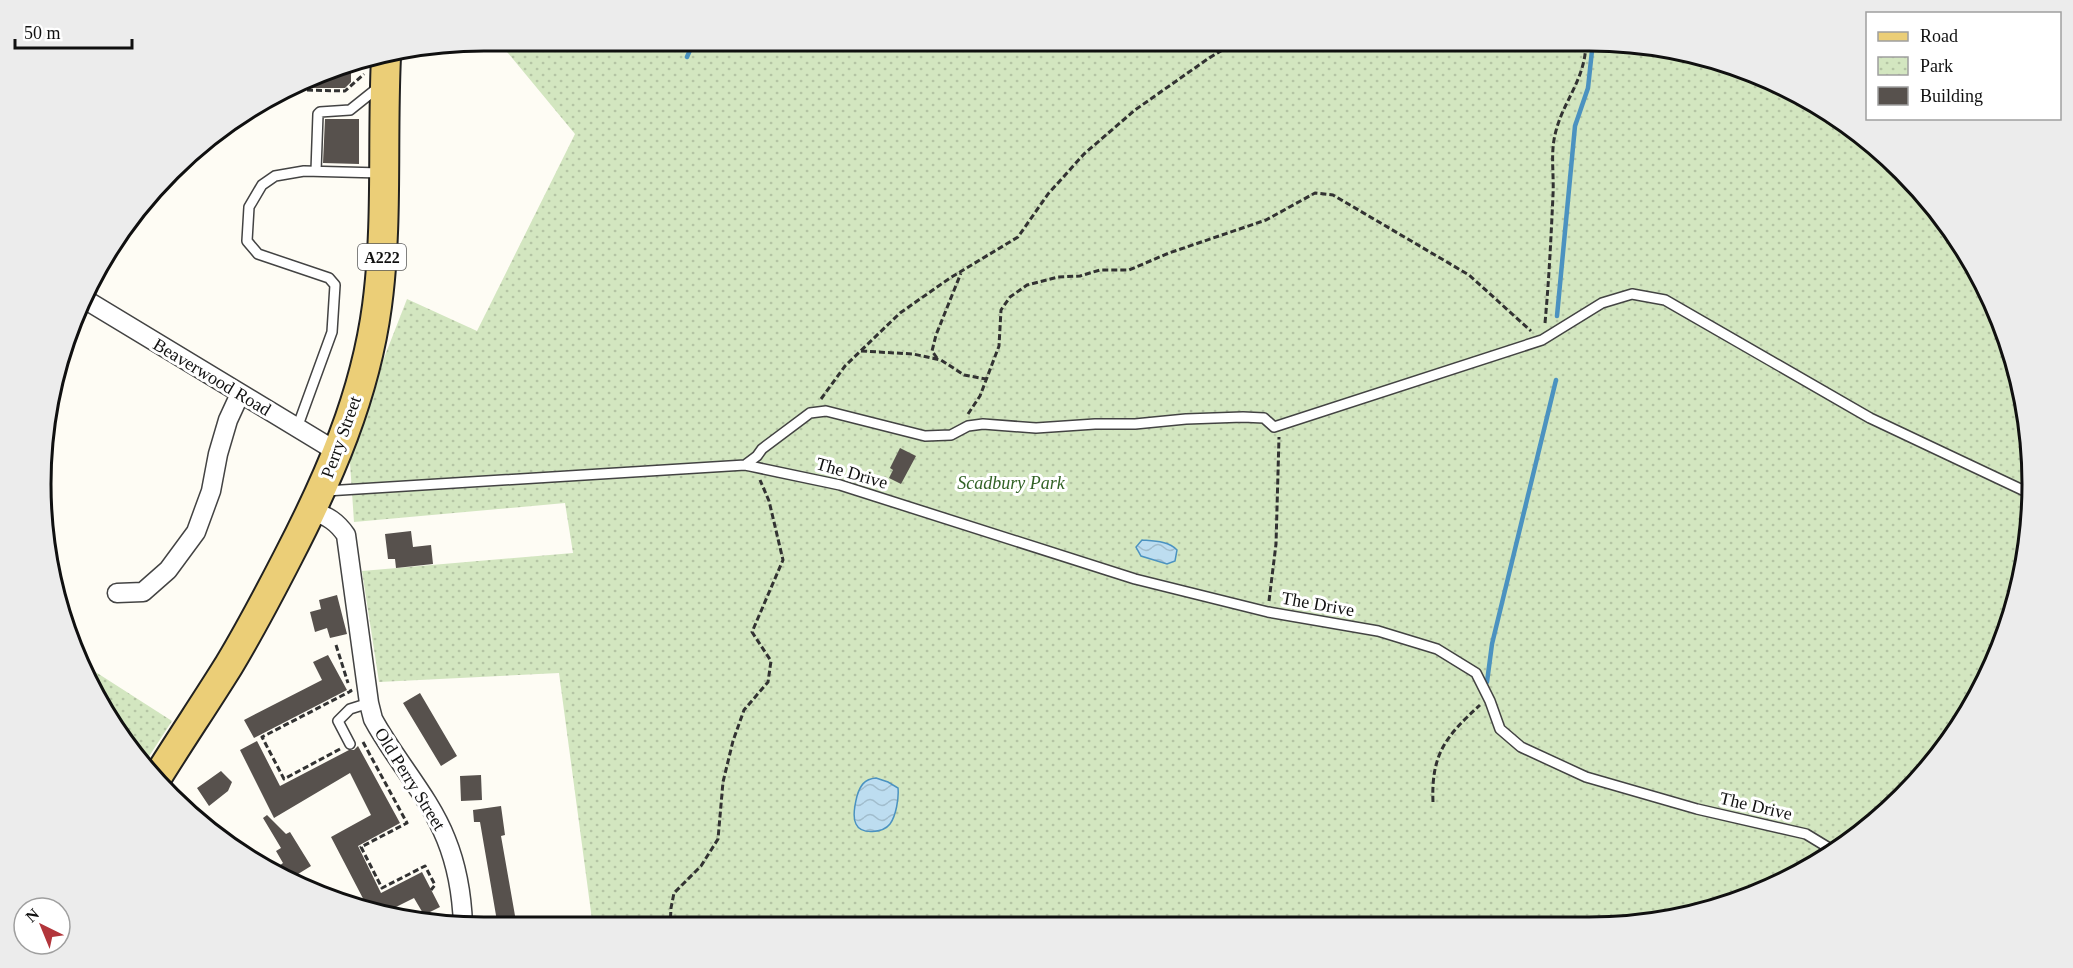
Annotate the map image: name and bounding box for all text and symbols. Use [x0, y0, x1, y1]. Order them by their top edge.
scale bar [15, 12, 132, 50]
legend [1866, 12, 2061, 120]
text: 50 m [24, 23, 61, 43]
text: Road [1920, 26, 1958, 46]
text: Park [1920, 56, 1953, 76]
text: Building [1920, 86, 1983, 106]
road number: A222 [358, 244, 406, 270]
street label: Beaverwood Road [150, 334, 274, 420]
street label: Perry Street [317, 393, 365, 481]
street label: The Drive [814, 453, 890, 493]
park label: Scadbury Park [957, 473, 1066, 493]
street label: The Drive [1280, 588, 1356, 620]
street label: Old Perry Street [371, 724, 449, 834]
street label: The Drive [1718, 788, 1794, 824]
north arrow [12, 896, 72, 956]
text: N [22, 905, 42, 926]

